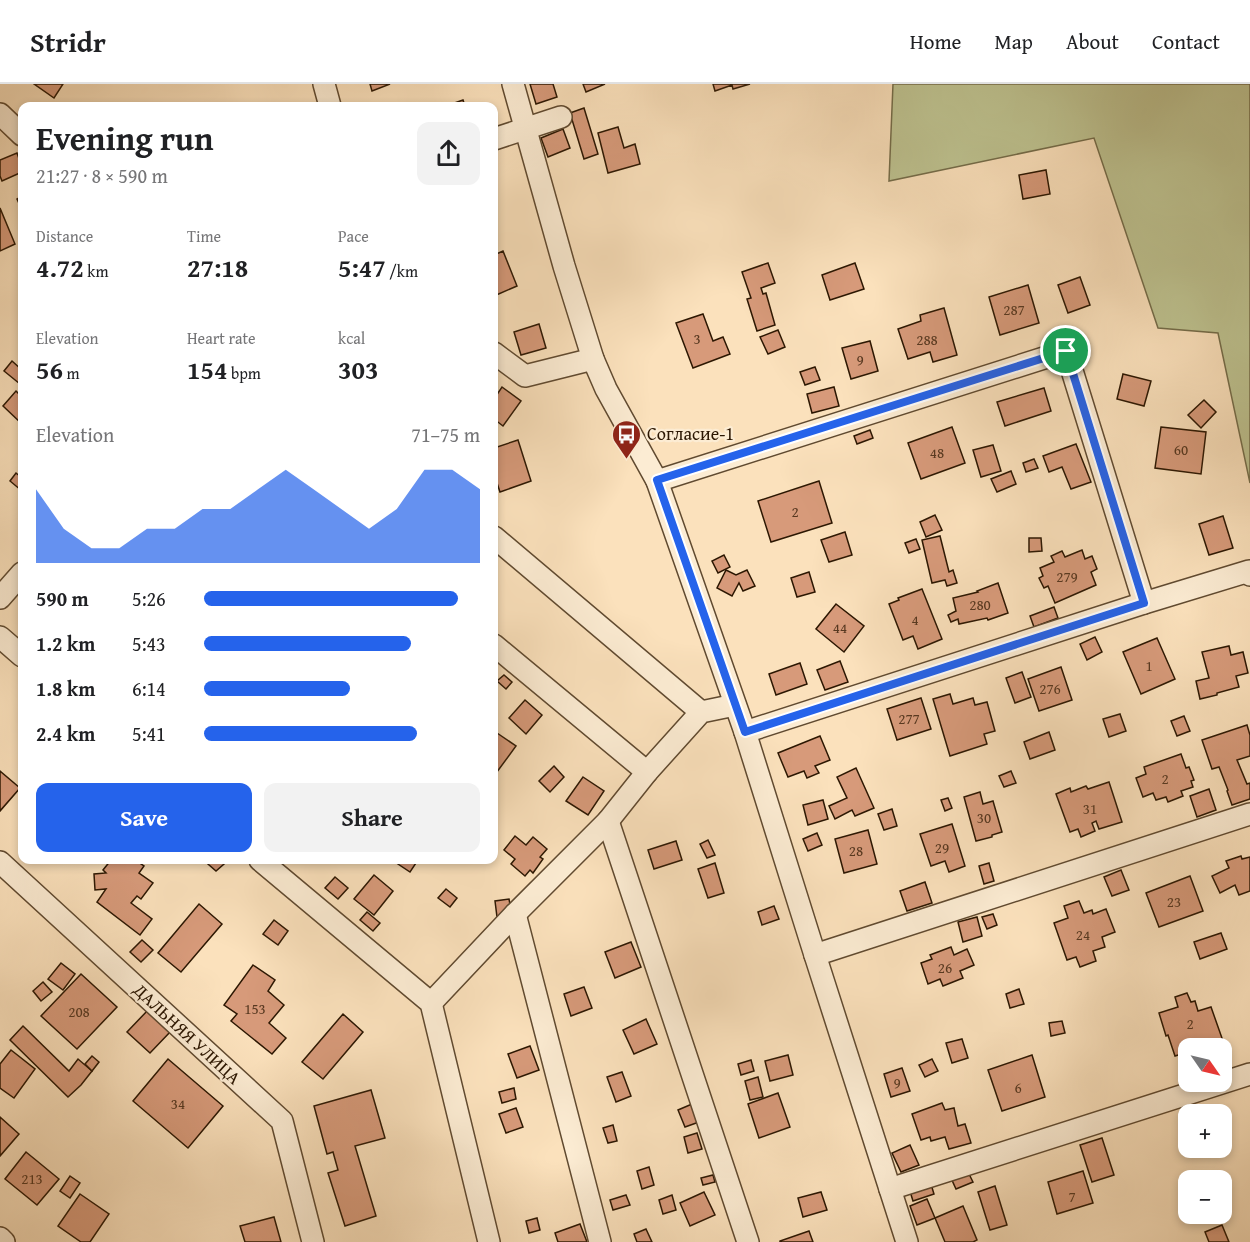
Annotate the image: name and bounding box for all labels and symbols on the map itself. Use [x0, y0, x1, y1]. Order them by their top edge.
house number: 287 [1003, 299, 1025, 320]
pin [1040, 325, 1091, 376]
house number: 3 [693, 328, 701, 349]
house number: 288 [916, 329, 938, 350]
house number: 9 [856, 349, 864, 370]
bus stop icon: Согласие-1 [610, 418, 642, 460]
place label: Согласие-1 [647, 420, 734, 447]
house number: 60 [1174, 439, 1188, 460]
house number: 48 [930, 442, 944, 463]
house number: 2 [791, 501, 799, 522]
house number: 279 [1056, 566, 1078, 587]
house number: 280 [969, 594, 991, 615]
house number: 4 [911, 609, 919, 630]
house number: 44 [833, 617, 847, 638]
house number: 1 [1145, 655, 1153, 676]
house number: 276 [1039, 678, 1061, 699]
house number: 277 [898, 708, 920, 729]
house number: 2 [1161, 768, 1169, 789]
house number: 31 [1083, 798, 1097, 819]
house number: 30 [977, 807, 991, 828]
house number: 29 [935, 837, 949, 858]
house number: 28 [849, 840, 863, 861]
house number: 23 [1167, 891, 1181, 912]
house number: 24 [1076, 924, 1090, 945]
house number: 26 [938, 957, 952, 978]
street label: ДАЛЬНЯЯ УЛИЦА [127, 976, 247, 1091]
house number: 153 [244, 998, 266, 1019]
house number: 208 [68, 1001, 90, 1022]
house number: 2 [1186, 1013, 1194, 1034]
north arrow [1178, 1038, 1232, 1092]
house number: 9 [893, 1072, 901, 1093]
house number: 6 [1014, 1077, 1022, 1098]
house number: 34 [171, 1093, 185, 1114]
house number: 213 [21, 1168, 43, 1189]
house number: 7 [1068, 1186, 1076, 1207]

